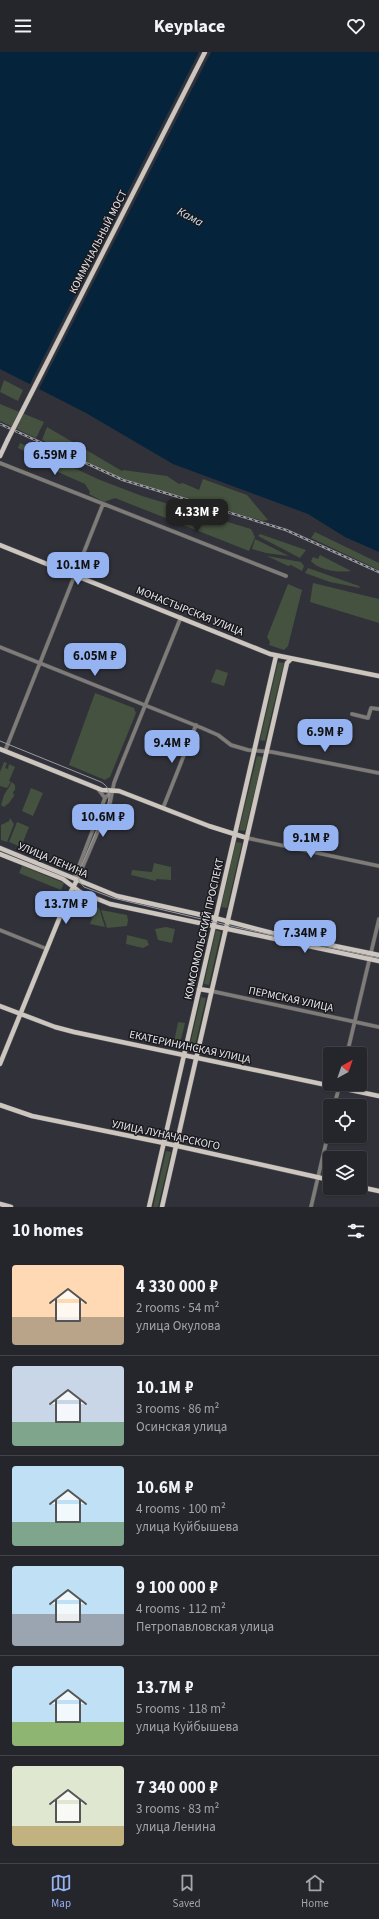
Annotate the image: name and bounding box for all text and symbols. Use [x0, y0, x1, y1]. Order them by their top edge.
text: Keyplace [154, 14, 225, 39]
icon: menu [12, 15, 34, 37]
icon: heart [345, 15, 367, 37]
street label: КОММУНАЛЬНЫЙ МОСТ [65, 188, 131, 296]
water label: Кама [174, 203, 207, 231]
pin: 6.59M ₽ [18, 442, 92, 476]
text: 6.59M ₽ [33, 446, 77, 464]
pin: 4.33M ₽ [160, 499, 234, 533]
text: 4.33M ₽ [175, 503, 219, 521]
pin: 10.1M ₽ [41, 552, 115, 586]
text: 10.1M ₽ [56, 556, 100, 574]
street label: МОНАСТЫРСКАЯ УЛИЦА [134, 583, 246, 639]
pin: 6.05M ₽ [58, 643, 132, 677]
text: 6.05M ₽ [73, 647, 117, 665]
pin: 6.9M ₽ [292, 719, 358, 753]
text: 6.9M ₽ [307, 723, 344, 741]
pin: 9.4M ₽ [139, 730, 205, 764]
text: 9.4M ₽ [154, 734, 191, 752]
pin: 10.6M ₽ [66, 804, 140, 838]
text: 10.6M ₽ [81, 808, 125, 826]
pin: 9.1M ₽ [278, 825, 344, 859]
text: 9.1M ₽ [293, 829, 330, 847]
street label: УЛИЦА ЛЕНИНА [16, 839, 90, 881]
street label: КОМСОМОЛЬСКИЙ ПРОСПЕКТ [180, 857, 228, 1001]
pin: 13.7M ₽ [29, 891, 103, 925]
text: 13.7M ₽ [44, 895, 88, 913]
pin: 7.34M ₽ [268, 920, 342, 954]
text: 7.34M ₽ [283, 924, 327, 942]
street label: ПЕРМСКАЯ УЛИЦА [247, 983, 335, 1015]
street label: ЕКАТЕРИНИНСКАЯ УЛИЦА [128, 1027, 252, 1067]
north arrow [323, 1047, 367, 1091]
map controls [323, 1047, 367, 1195]
button: locate [323, 1099, 367, 1143]
street label: УЛИЦА ЛУНАЧАРСКОГО [111, 1116, 221, 1154]
button: layers [323, 1151, 367, 1195]
text: 10 homes [12, 1219, 83, 1243]
icon: filters [345, 1220, 367, 1242]
text: 4 330 000 ₽ [136, 1275, 218, 1299]
icon: home [44, 1281, 92, 1329]
text: 2 rooms · 54 m² [136, 1299, 219, 1317]
text: улица Окулова [136, 1317, 221, 1335]
text: 10.1M ₽ [136, 1376, 193, 1400]
icon: home [44, 1382, 92, 1430]
text: 3 rooms · 86 m² [136, 1400, 219, 1418]
text: Осинская улица [136, 1418, 227, 1436]
text: 10.6M ₽ [136, 1476, 193, 1500]
icon: home [44, 1482, 92, 1530]
text: 4 rooms · 100 m² [136, 1500, 226, 1518]
text: улица Куйбышева [136, 1518, 239, 1536]
text: 9 100 000 ₽ [136, 1576, 218, 1600]
icon: home [44, 1582, 92, 1630]
text: 4 rooms · 112 m² [136, 1600, 226, 1618]
text: Петропавловская улица [136, 1618, 274, 1636]
text: 13.7M ₽ [136, 1676, 193, 1700]
icon: home [44, 1682, 92, 1730]
text: 5 rooms · 118 m² [136, 1700, 226, 1718]
text: улица Куйбышева [136, 1718, 239, 1736]
text: 7 340 000 ₽ [136, 1776, 218, 1800]
icon: home [44, 1782, 92, 1830]
text: 3 rooms · 83 m² [136, 1800, 219, 1818]
text: улица Ленина [136, 1818, 216, 1836]
tab: Map [50, 1872, 72, 1911]
tab: Saved [173, 1872, 201, 1911]
tab: Home [301, 1872, 329, 1911]

